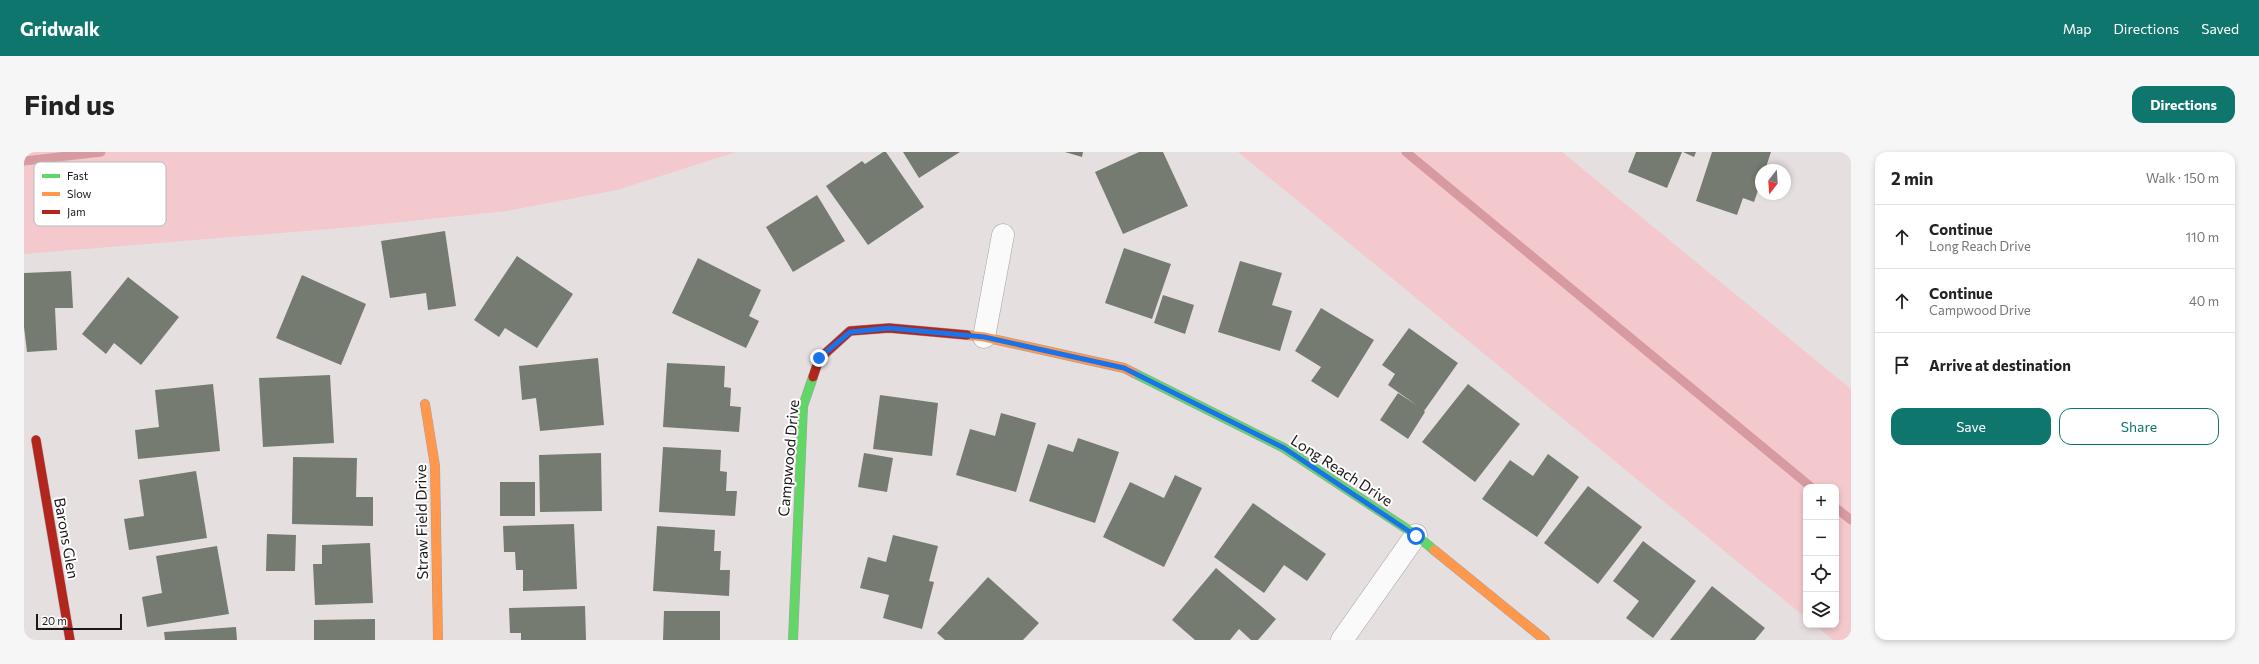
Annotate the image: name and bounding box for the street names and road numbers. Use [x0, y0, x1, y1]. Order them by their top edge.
street label: Campwood Drive [774, 399, 802, 517]
street label: Long Reach Drive [1288, 430, 1396, 510]
street label: Straw Field Drive [411, 464, 431, 580]
street label: Barons Glen [51, 496, 83, 580]

